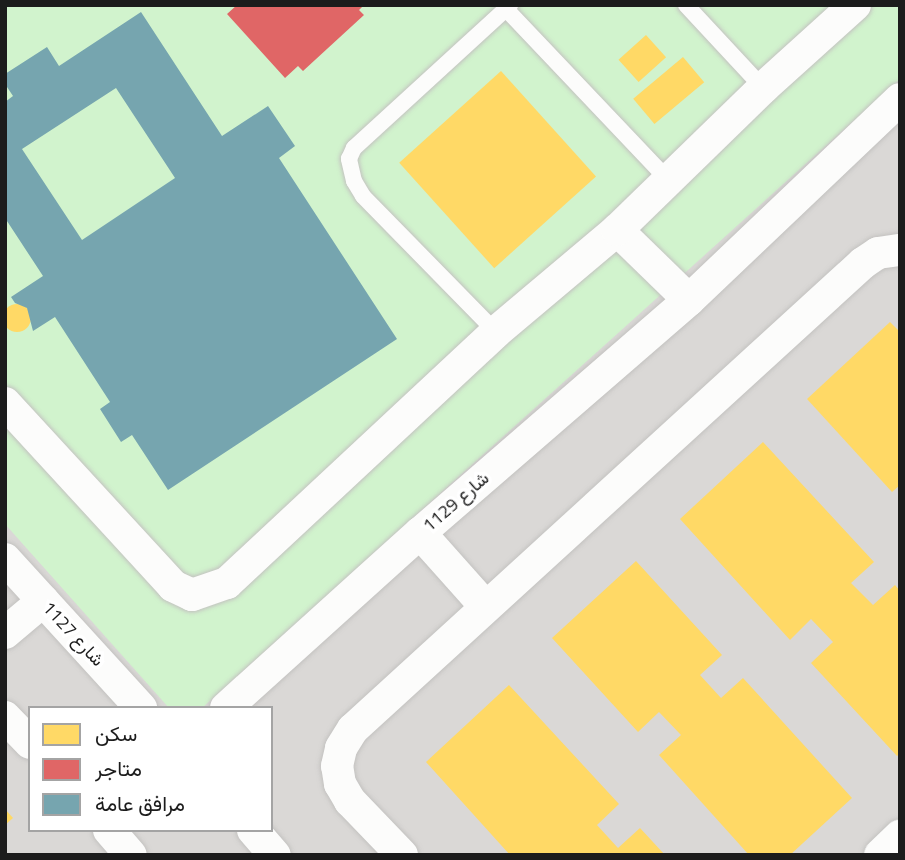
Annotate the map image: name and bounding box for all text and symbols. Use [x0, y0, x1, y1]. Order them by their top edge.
street label: شارع 1129 [419, 467, 493, 537]
street label: شارع 1127 [38, 597, 108, 671]
legend [28, 706, 273, 832]
text: سكن [95, 717, 137, 749]
text: متاجر [95, 752, 142, 784]
text: مرافق عامة [95, 787, 185, 819]

